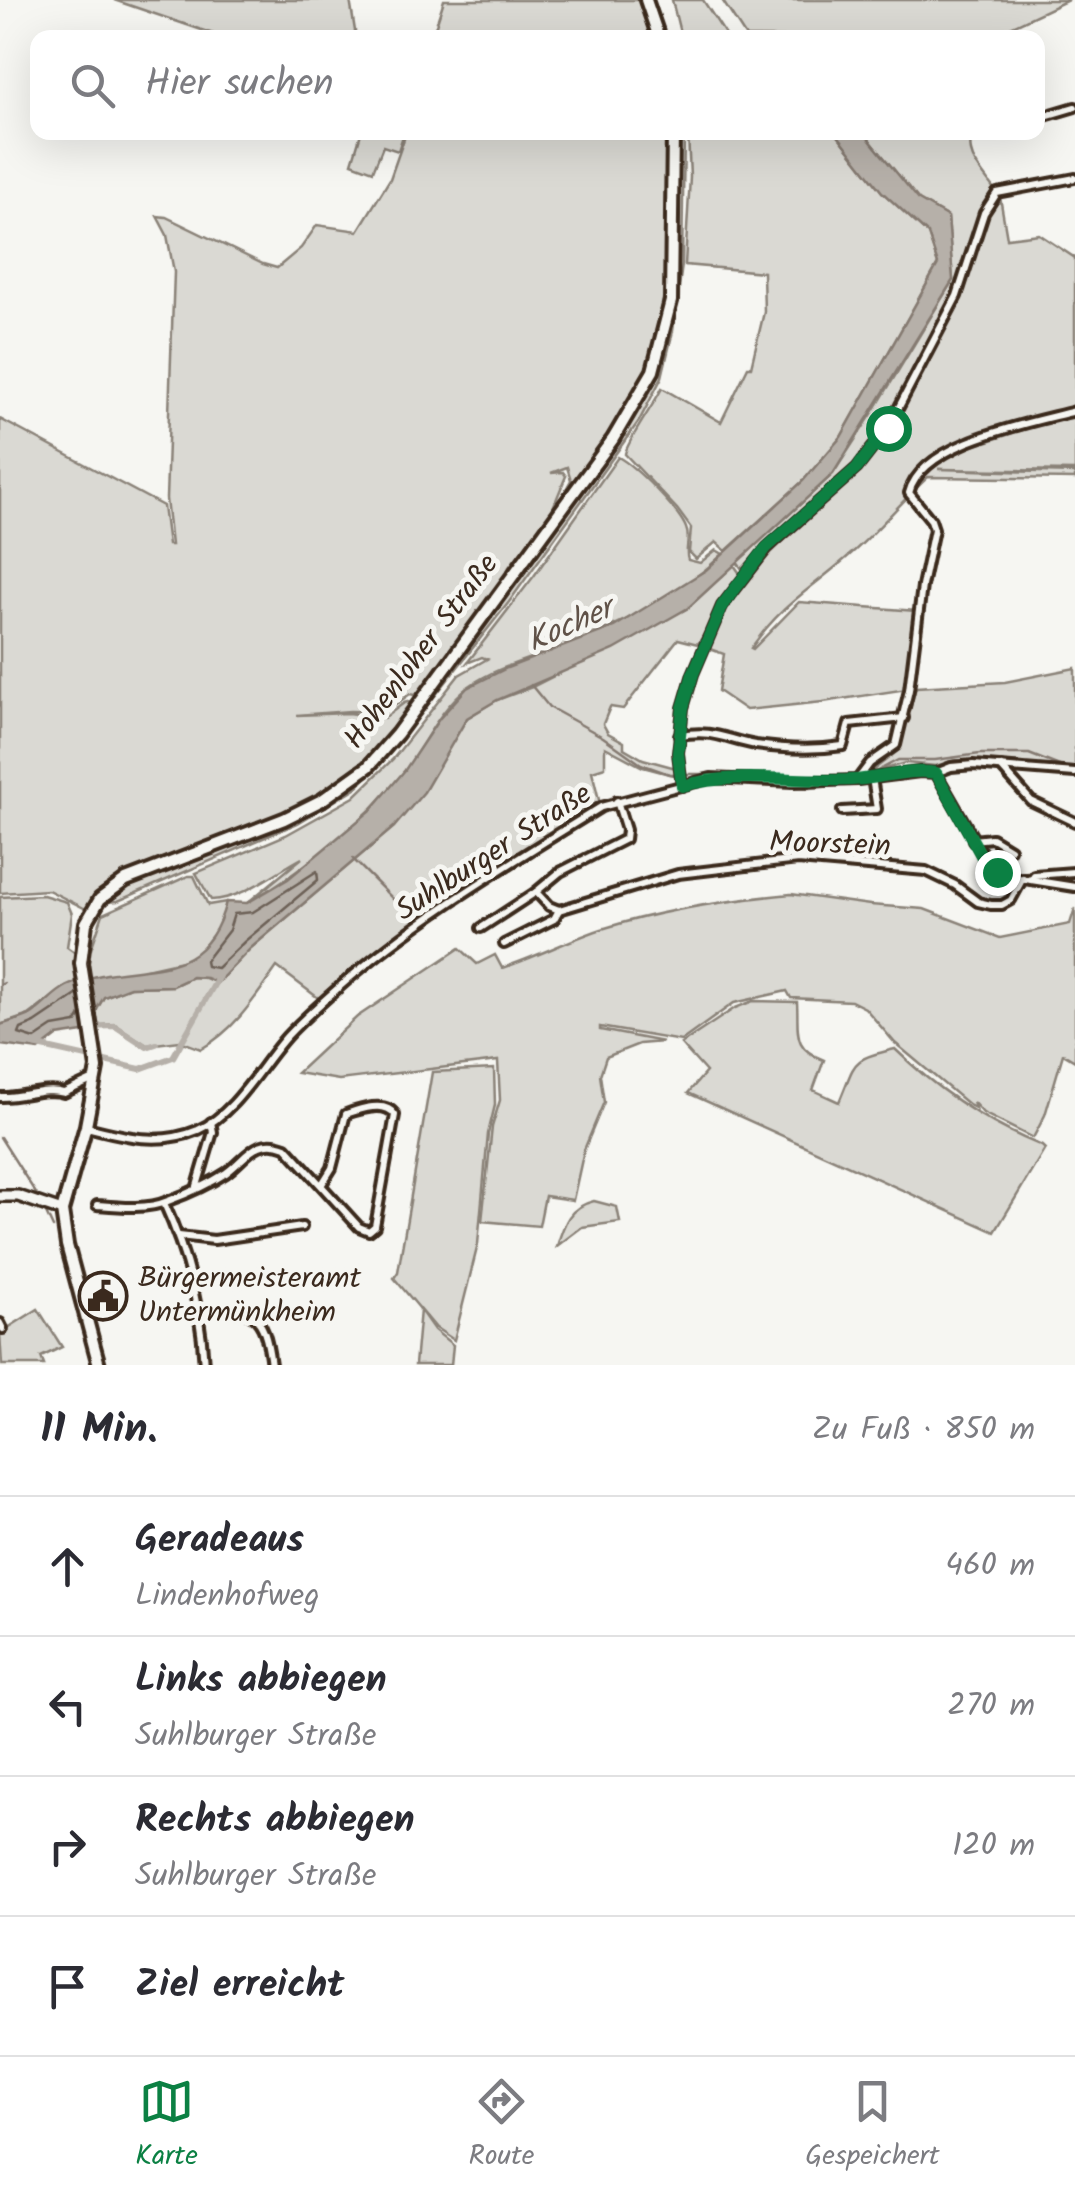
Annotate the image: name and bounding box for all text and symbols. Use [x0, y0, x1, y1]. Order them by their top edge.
search box [30, 30, 1045, 140]
text: Hier suchen [145, 55, 334, 115]
icon: search [65, 58, 120, 113]
route start [866, 406, 912, 452]
street label: Hohenloher Straße [332, 544, 512, 760]
water label: Kocher [519, 582, 627, 668]
street label: Suhlburger Straße [386, 771, 602, 935]
street label: Moorstein [768, 819, 892, 871]
route end [975, 850, 1021, 896]
place label: Bürgermeisteramt Untermünkheim [138, 1255, 361, 1337]
public building icon: Bürgermeisteramt Untermünkheim [77, 1270, 129, 1322]
text: 11 Min. [40, 1397, 157, 1464]
text: Zu Fuß · 850 m [812, 1405, 1035, 1456]
text: Geradeaus [135, 1511, 304, 1571]
icon: ahead [40, 1539, 95, 1594]
text: 460 m [945, 1541, 1035, 1592]
text: Lindenhofweg [135, 1571, 319, 1622]
text: Links abbiegen [135, 1651, 387, 1711]
icon: left [40, 1679, 95, 1734]
text: 270 m [947, 1681, 1035, 1732]
text: Suhlburger Straße [135, 1711, 376, 1762]
text: Rechts abbiegen [135, 1791, 415, 1851]
icon: right [40, 1819, 95, 1874]
text: 120 m [952, 1821, 1035, 1872]
text: Suhlburger Straße [135, 1851, 376, 1902]
text: Ziel erreicht [135, 1956, 344, 2016]
icon: arrive [40, 1959, 95, 2014]
tab: Karte [135, 2074, 198, 2179]
tab: Route [468, 2074, 534, 2179]
tab: Gespeichert [805, 2074, 940, 2179]

